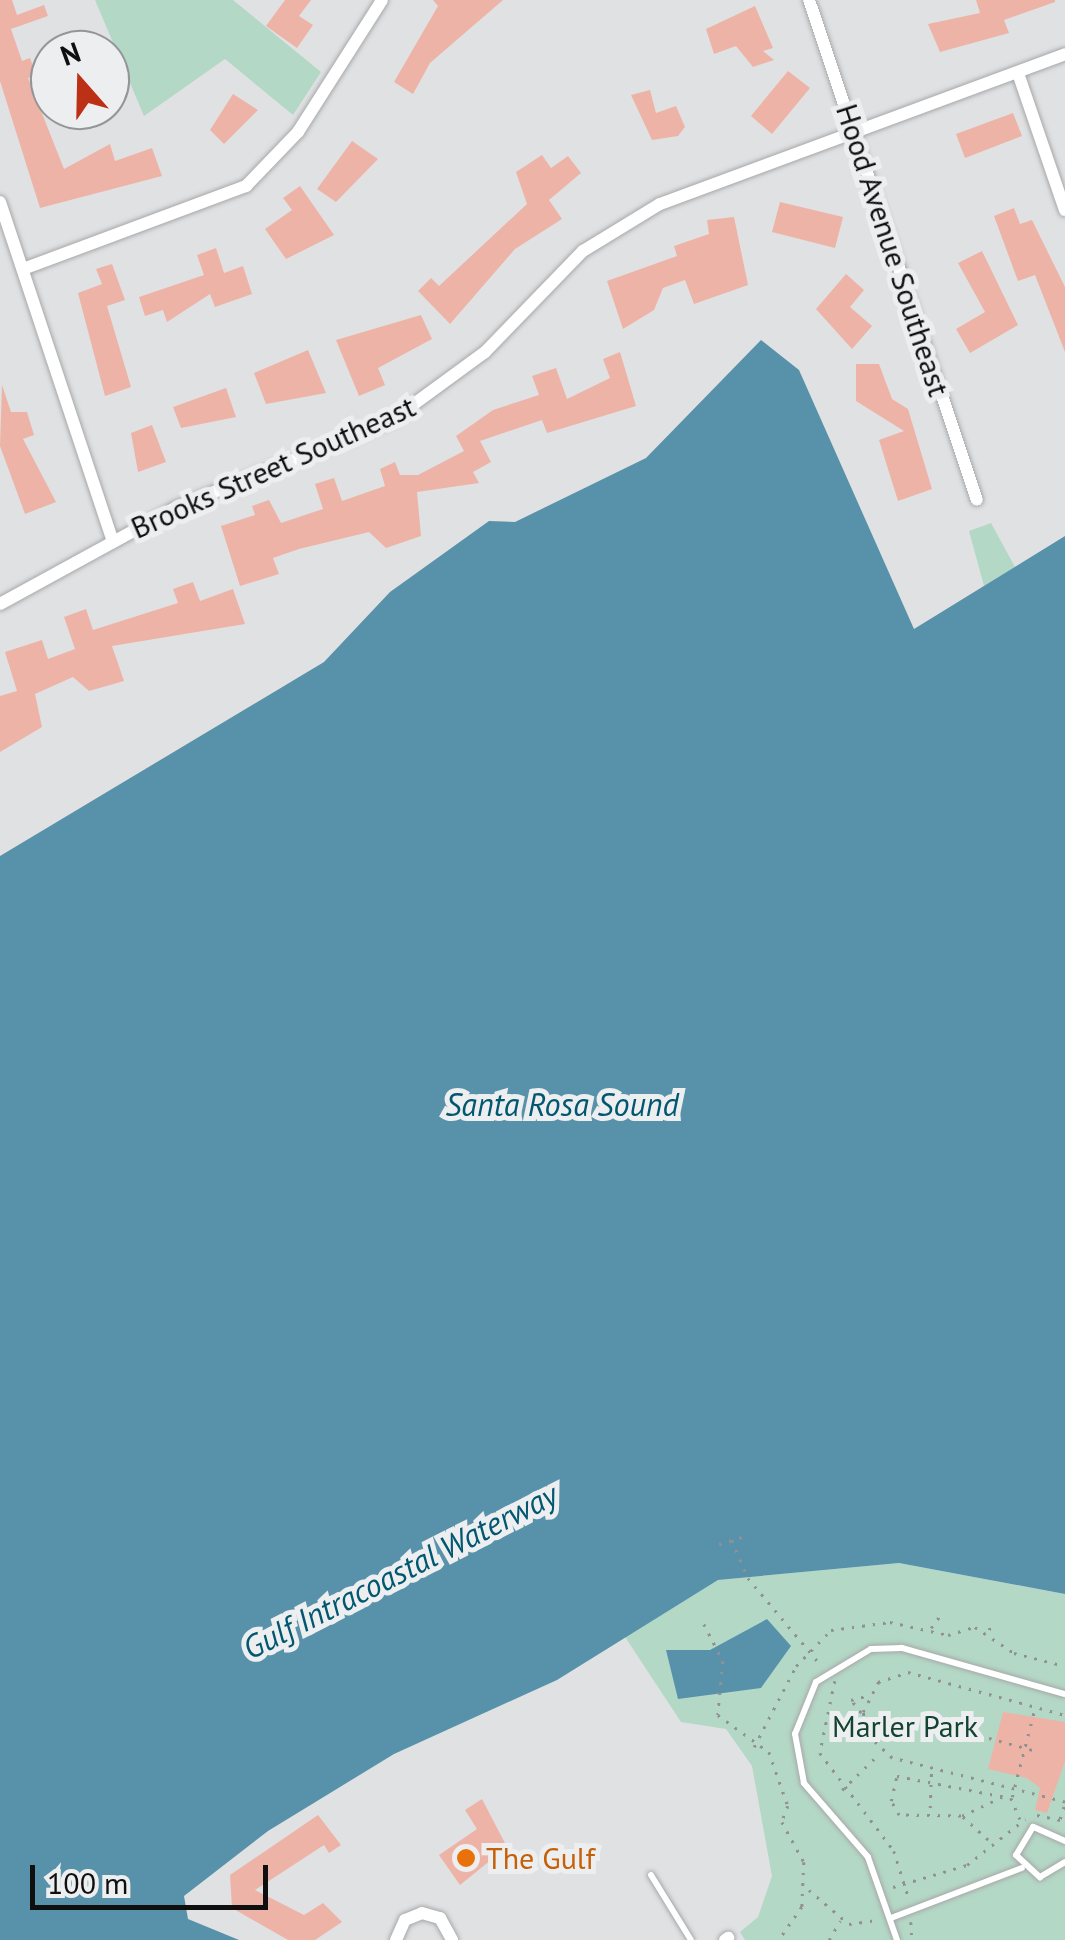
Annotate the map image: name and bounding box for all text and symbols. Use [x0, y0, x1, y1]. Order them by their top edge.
north arrow [30, 30, 130, 130]
text: N [55, 33, 85, 74]
street label: Hood Avenue Southeast [829, 99, 957, 401]
street label: Brooks Street Southeast [125, 388, 421, 546]
water label: Santa Rosa Sound [445, 1085, 679, 1123]
water label: Gulf Intracoastal Waterway [236, 1475, 564, 1667]
park label: Marler Park [832, 1708, 978, 1744]
place label: The Gulf [486, 1840, 595, 1876]
scale bar [35, 1845, 272, 1907]
marker: The Gulf [455, 1847, 477, 1869]
text: 100 m [47, 1863, 128, 1902]

